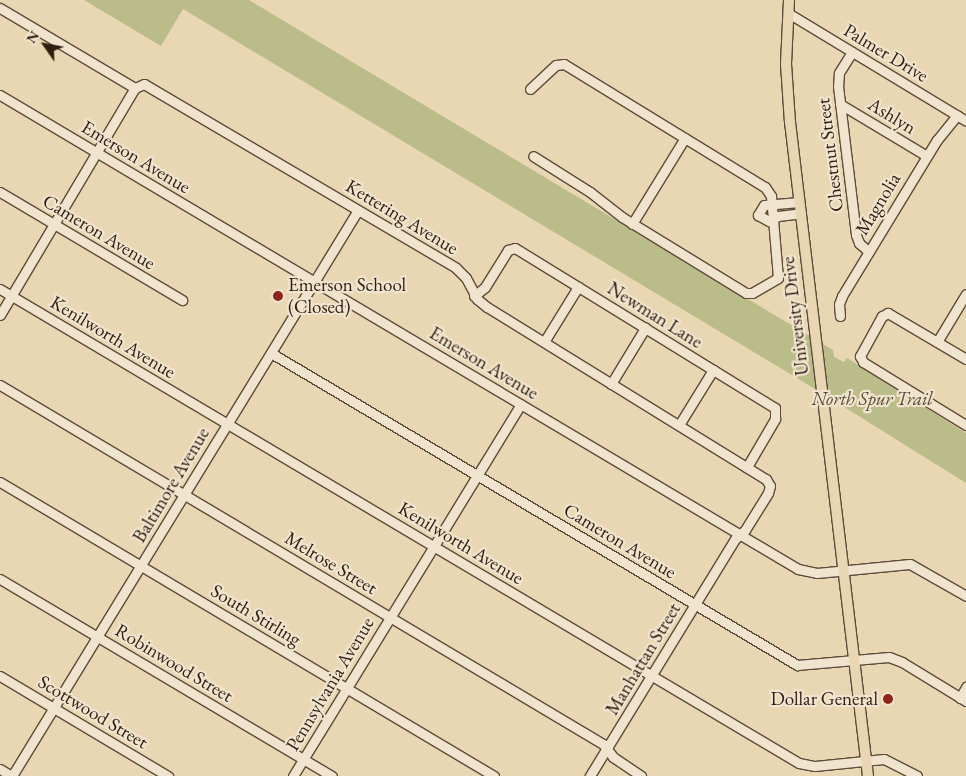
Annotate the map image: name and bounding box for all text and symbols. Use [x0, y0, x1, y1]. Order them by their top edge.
street label: Palmer Drive [840, 19, 932, 87]
north arrow [20, 20, 70, 70]
text: N [22, 27, 43, 46]
street label: Ashlyn [864, 93, 920, 139]
street label: Chestnut Street [812, 97, 848, 213]
street label: Emerson Avenue [77, 116, 195, 198]
street label: Magnolia [851, 169, 905, 239]
street label: Kettering Avenue [342, 174, 462, 260]
street label: Cameron Avenue [39, 189, 159, 275]
street label: University Drive [776, 255, 814, 377]
place label: Emerson School (Closed) [288, 274, 406, 318]
street label: Newman Lane [603, 277, 707, 353]
marker: Emerson School (Closed) [272, 290, 284, 302]
street label: Kenilworth Avenue [46, 291, 180, 383]
street label: Emerson Avenue [425, 322, 543, 404]
park label: North Spur Trail [811, 388, 933, 410]
street label: Baltimore Avenue [128, 423, 214, 547]
street label: Kenilworth Avenue [394, 497, 528, 589]
street label: Cameron Avenue [560, 498, 680, 584]
street label: Melrose Street [281, 527, 381, 599]
street label: South Stirling [207, 579, 305, 651]
street label: Manhattan Street [601, 599, 685, 719]
street label: Pennsylvania Avenue [281, 613, 379, 755]
street label: Robinwood Street [111, 619, 237, 707]
street label: Scottwood Street [34, 670, 152, 754]
place label: Dollar General [771, 688, 878, 710]
marker: Dollar General [882, 693, 894, 705]

